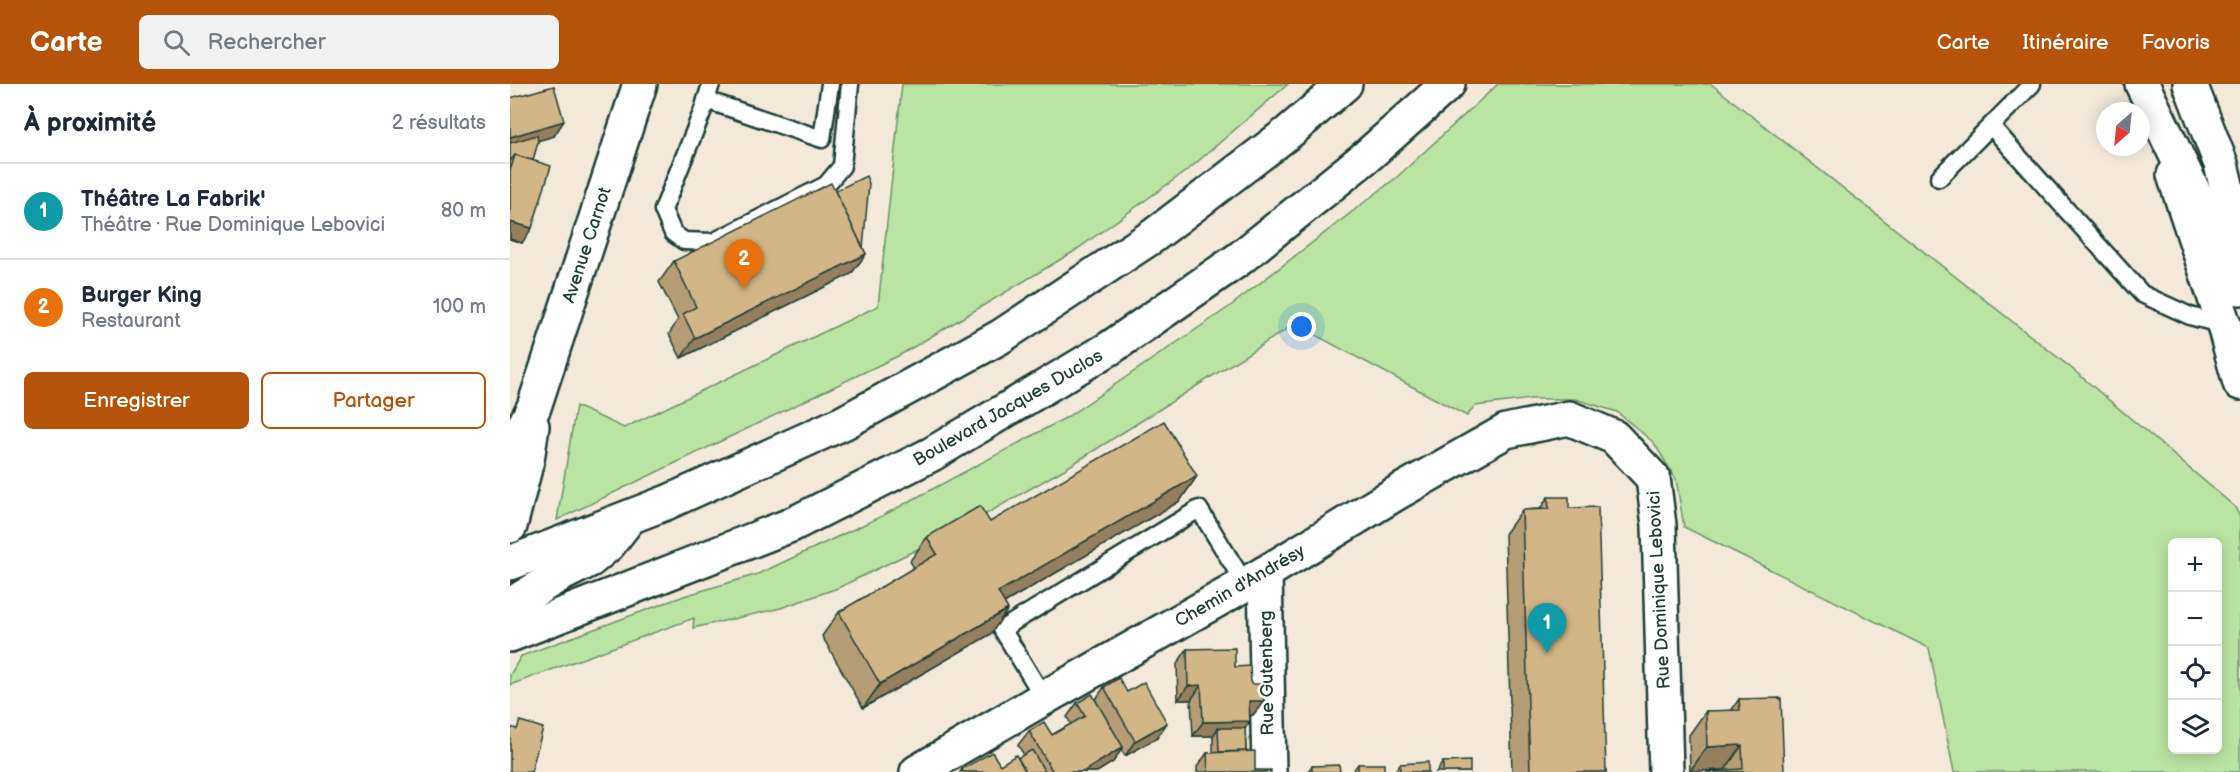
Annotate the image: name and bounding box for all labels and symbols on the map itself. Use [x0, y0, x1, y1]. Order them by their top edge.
north arrow [2096, 102, 2150, 156]
street label: Avenue Carnot [558, 184, 616, 306]
pin: 2 [724, 240, 764, 289]
your location [1287, 312, 1316, 341]
street label: Boulevard Jacques Duclos [909, 345, 1107, 471]
street label: Rue Dominique Lebovici [1643, 490, 1675, 690]
street label: Chemin d'Andrésy [1171, 540, 1309, 632]
pin: 1 [1528, 604, 1566, 653]
street label: Rue Gutenberg [1255, 610, 1279, 736]

